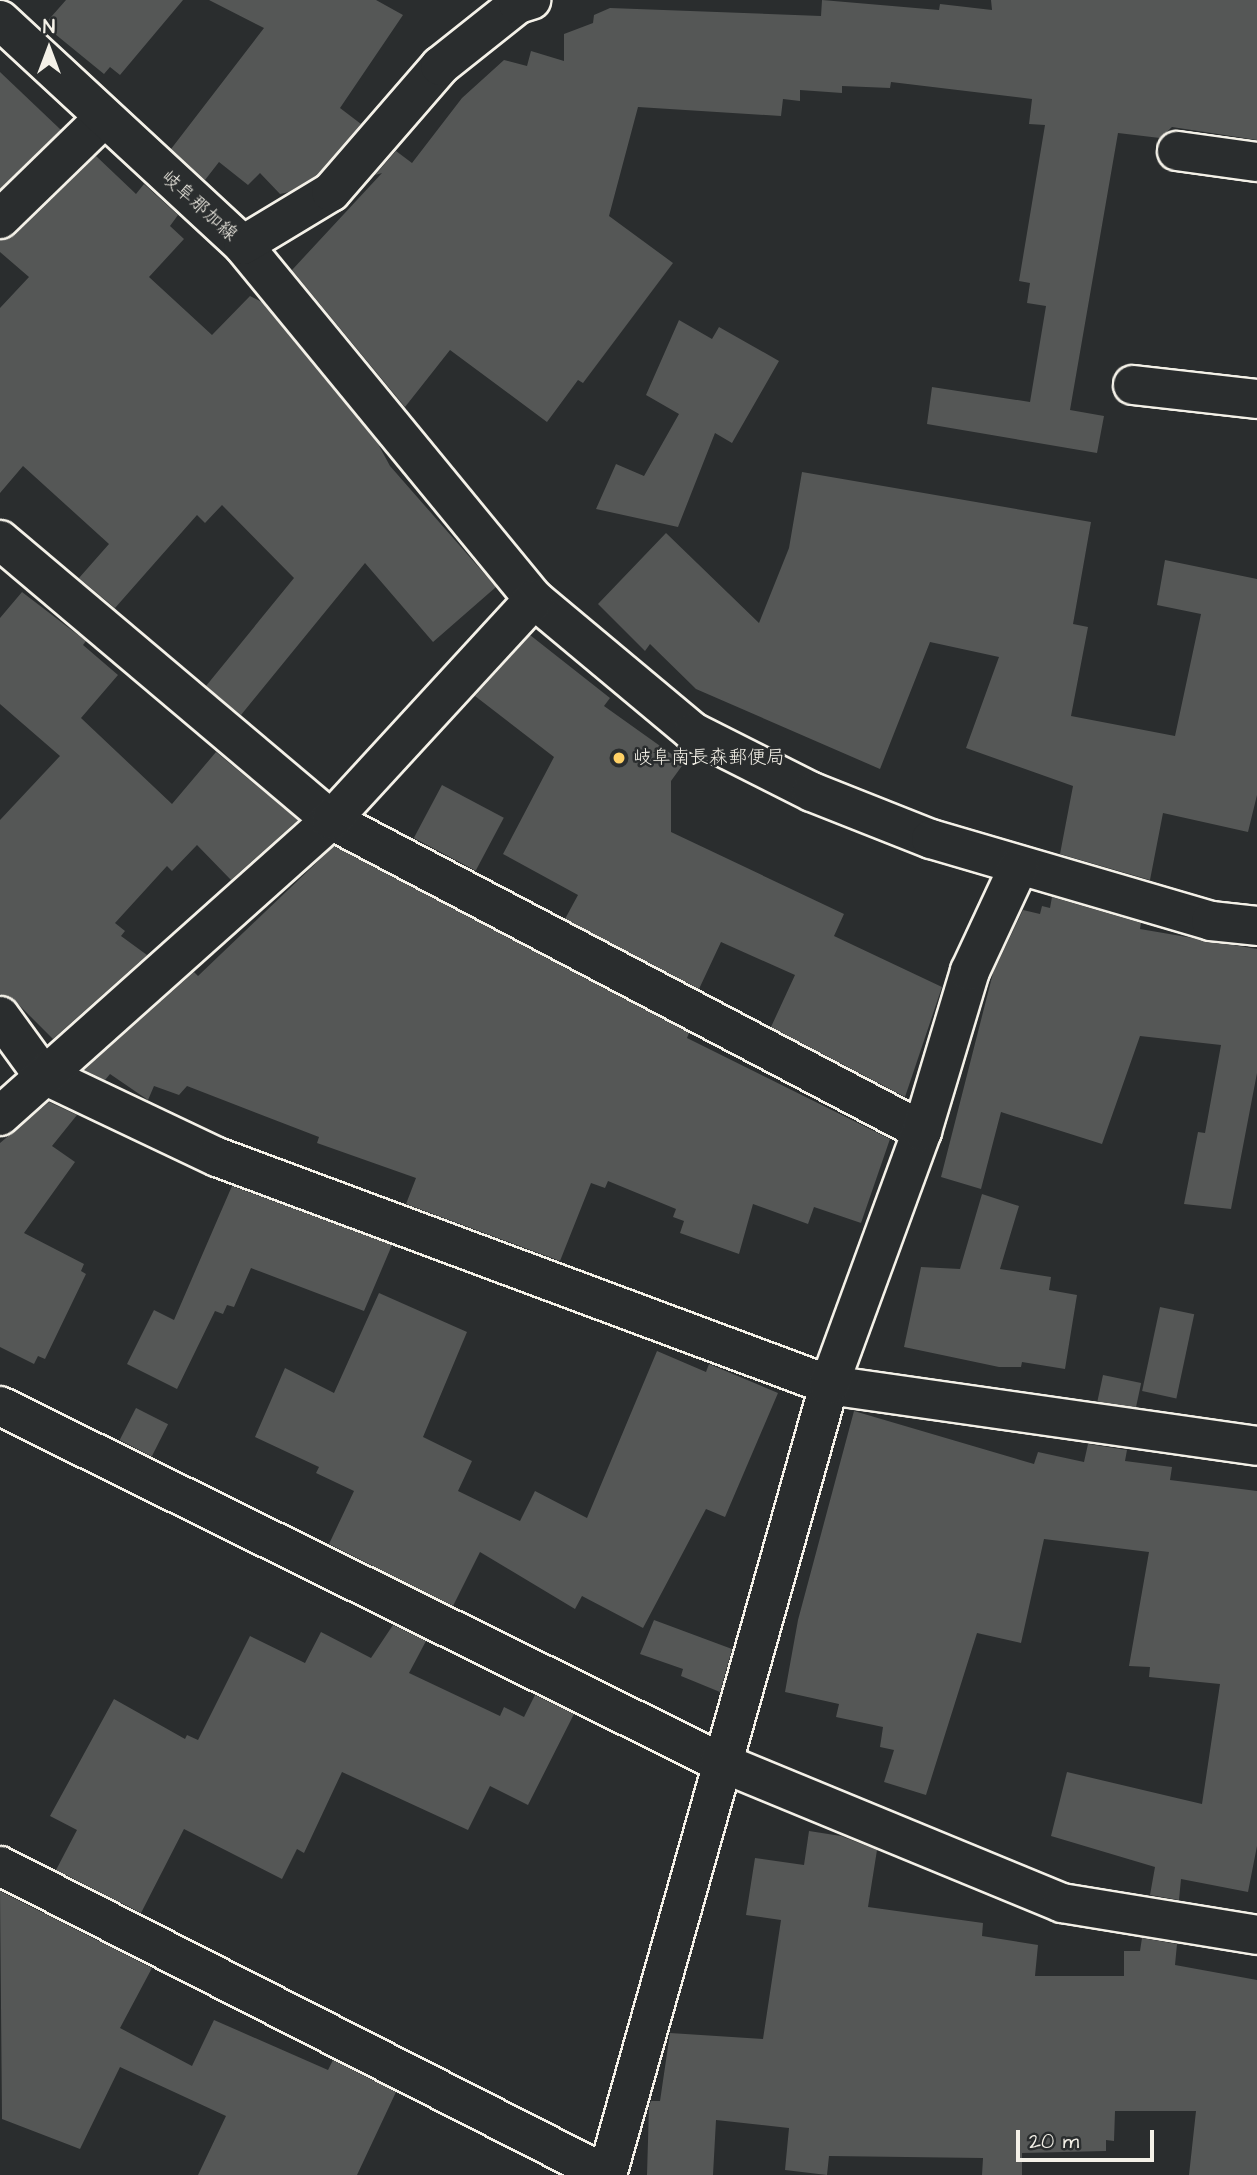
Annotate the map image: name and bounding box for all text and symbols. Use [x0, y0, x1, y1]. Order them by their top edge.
north arrow [14, 14, 84, 84]
text: N [43, 14, 55, 41]
street label: 岐阜那加線 [156, 166, 242, 246]
place label: 岐阜南長森郵便局 [633, 747, 785, 769]
marker: 岐阜南長森郵便局 [611, 750, 627, 766]
scale bar [1019, 2116, 1157, 2160]
text: 20 m [1029, 2127, 1079, 2156]

